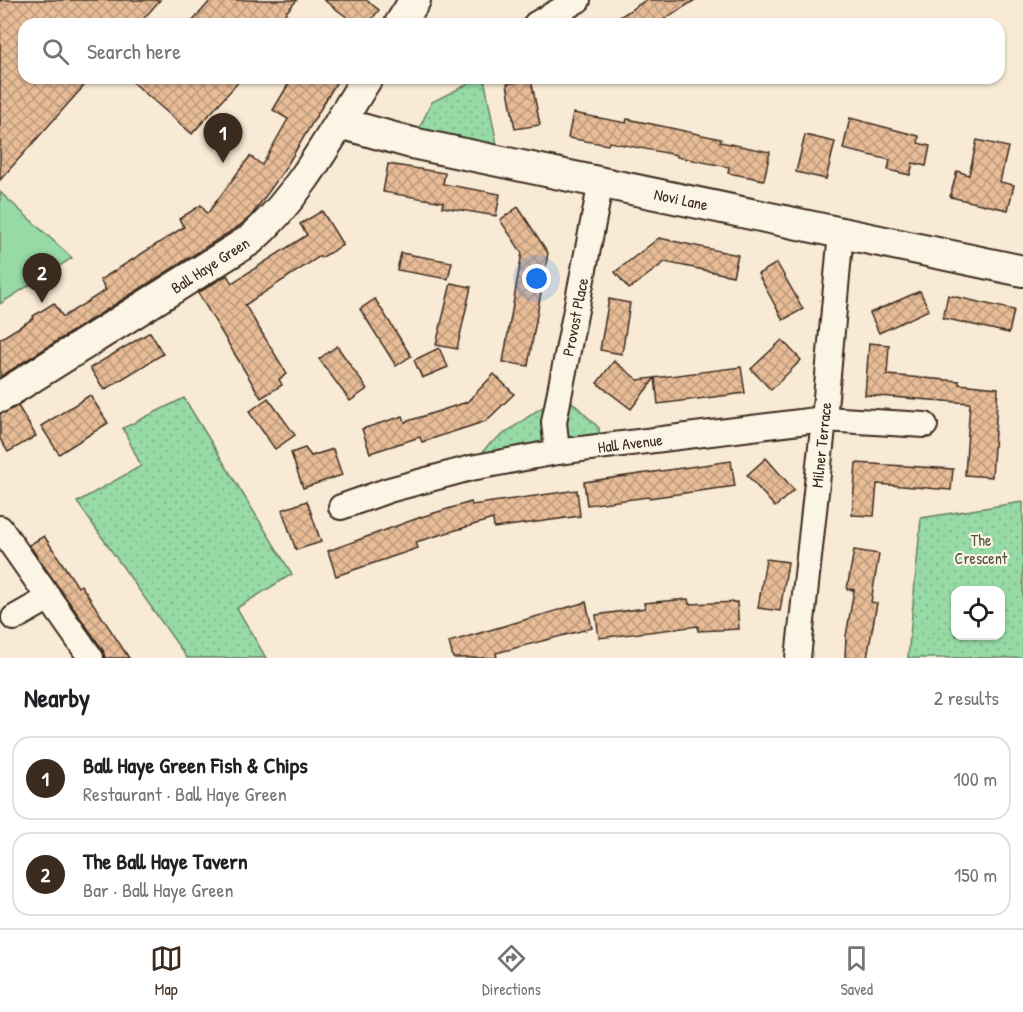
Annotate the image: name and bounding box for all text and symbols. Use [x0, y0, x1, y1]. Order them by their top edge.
search box [18, 18, 1005, 84]
icon: search [39, 35, 72, 68]
text: Search here [87, 36, 181, 66]
pin: 1 [204, 114, 242, 163]
street label: Novi Lane [652, 183, 711, 216]
street label: Ball Haye Green [167, 231, 253, 299]
pin: 2 [22, 254, 62, 303]
your location [522, 264, 551, 293]
street label: Provost Place [557, 275, 593, 358]
street label: Milner Terrace [806, 401, 836, 489]
street label: Hall Avenue [596, 428, 664, 458]
park label: The Crescent [955, 529, 1008, 569]
map controls [951, 586, 1005, 640]
button: locate [951, 586, 1005, 640]
text: Nearby [24, 680, 90, 715]
text: 2 results [934, 684, 999, 711]
text: Ball Haye Green Fish & Chips [83, 750, 308, 780]
text: 1 [42, 765, 49, 792]
text: 100 m [954, 765, 997, 792]
text: Restaurant · Ball Haye Green [83, 780, 287, 807]
text: The Ball Haye Tavern [83, 846, 248, 876]
text: 2 [41, 861, 50, 888]
text: 150 m [954, 861, 997, 888]
text: Bar · Ball Haye Green [83, 876, 234, 903]
tab: Map [150, 942, 183, 1000]
tab: Directions [482, 942, 541, 1000]
tab: Saved [840, 942, 873, 1000]

